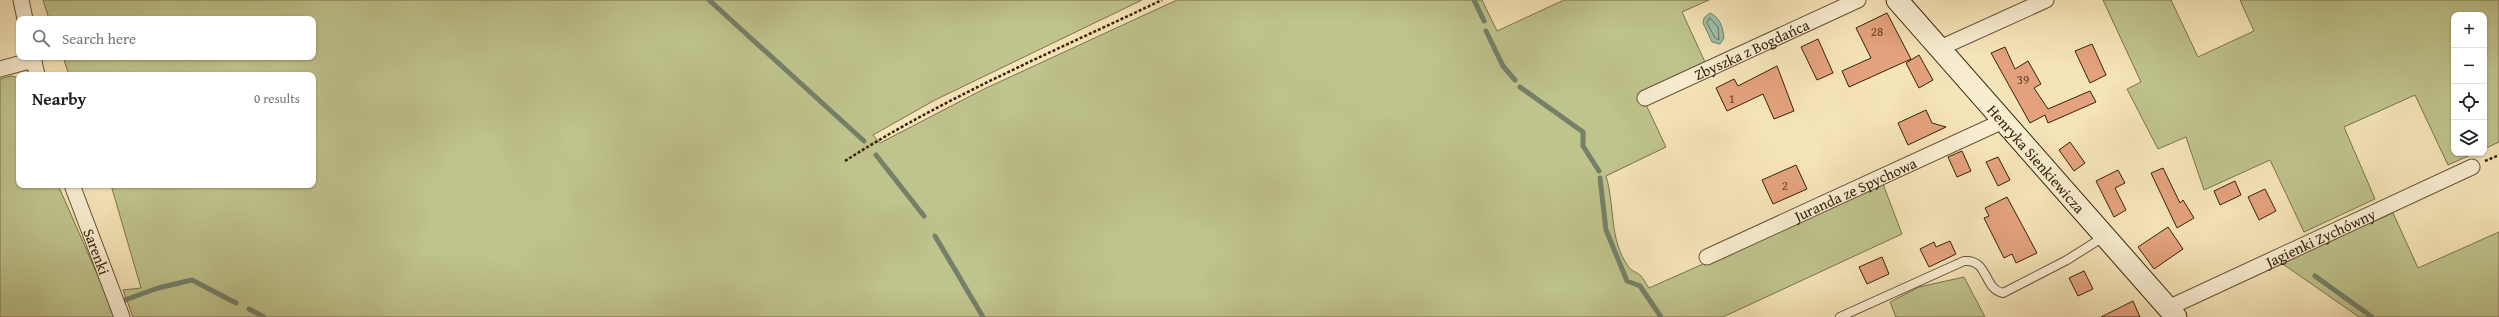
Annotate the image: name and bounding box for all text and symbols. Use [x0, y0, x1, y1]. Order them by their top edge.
map controls [2451, 12, 2487, 156]
button: + [2451, 12, 2487, 48]
street label: Zbyszka z Bogdańca [1690, 14, 1812, 85]
search box [16, 16, 316, 60]
house number: 28 [1871, 22, 1883, 41]
icon: search [30, 27, 52, 49]
text: Search here [62, 28, 136, 49]
button: − [2451, 48, 2487, 84]
house number: 39 [2017, 70, 2029, 89]
button: locate [2451, 84, 2487, 120]
text: Nearby [32, 86, 86, 111]
text: 0 results [254, 89, 300, 108]
house number: 1 [1729, 89, 1735, 108]
street label: Henryka Sienkiewicza [1983, 100, 2090, 217]
button: layers [2451, 120, 2487, 156]
street label: Juranda ze Spychowa [1789, 152, 1920, 227]
house number: 2 [1782, 176, 1788, 195]
street label: Jagienki Zychówny [2260, 203, 2379, 273]
street label: Sarenki [79, 225, 115, 277]

